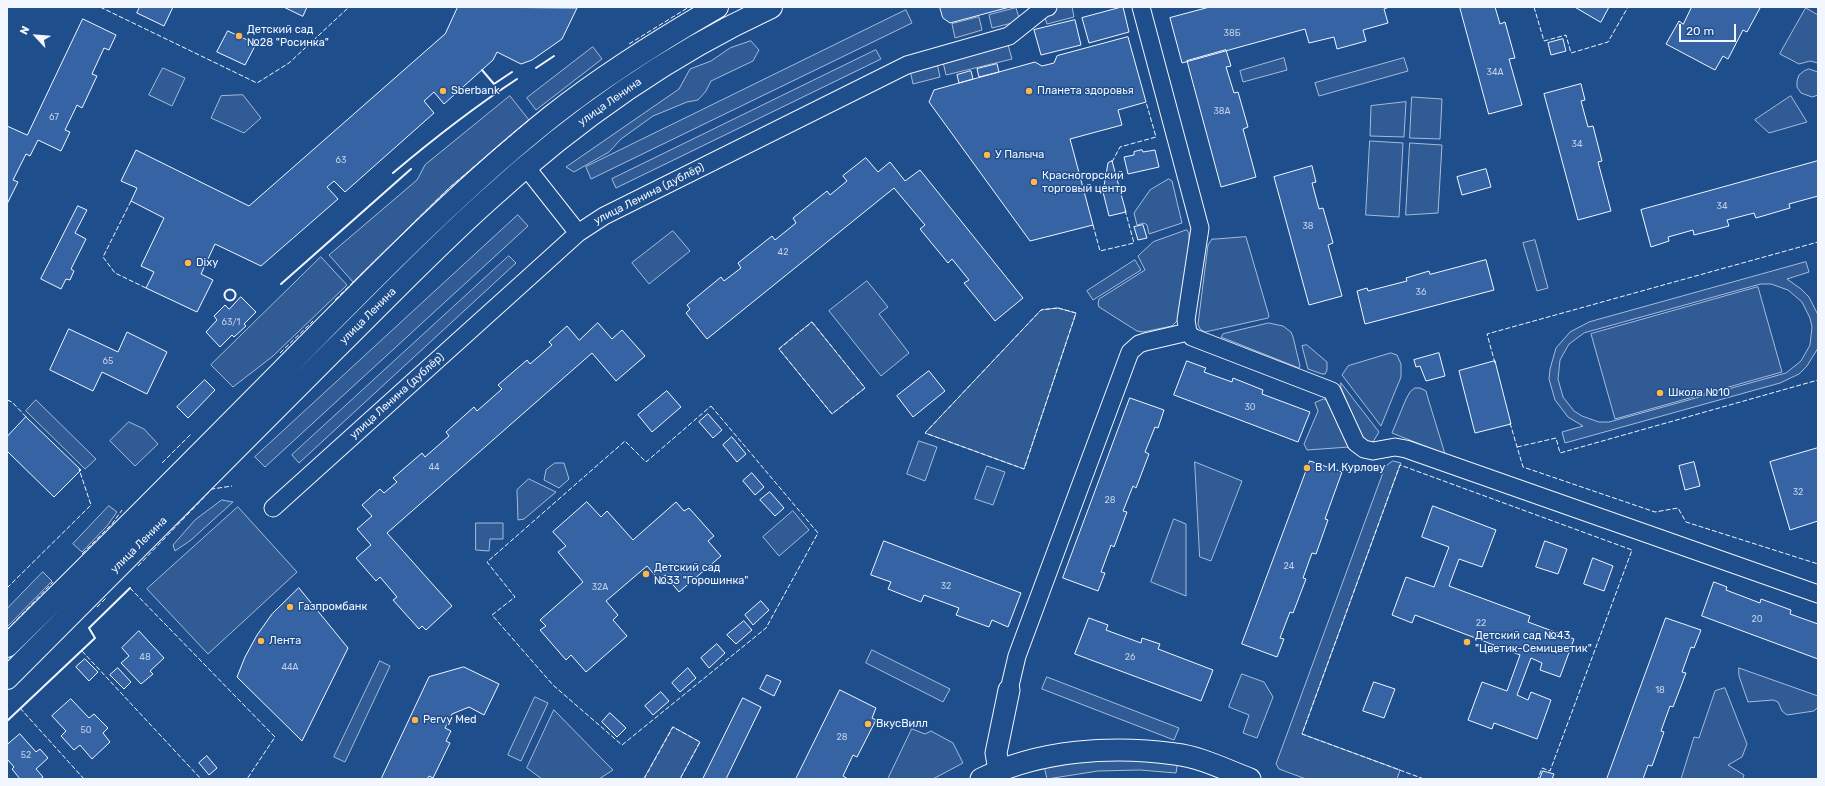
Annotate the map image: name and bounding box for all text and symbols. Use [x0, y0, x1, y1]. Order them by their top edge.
north arrow [16, 16, 56, 56]
scale bar [1681, 16, 1738, 42]
place label: Детский сад №28 "Росинка" [247, 23, 329, 49]
text: N [17, 24, 32, 37]
text: 20 m [1686, 24, 1714, 38]
house number: 38Б [1224, 28, 1240, 38]
marker: Детский сад №28 "Росинка" [234, 31, 244, 41]
house number: 34А [1486, 67, 1504, 77]
street label: улица Ленина [576, 75, 644, 129]
place label: Sberbank [451, 84, 500, 98]
place label: Планета здоровья [1037, 84, 1134, 98]
marker: Sberbank [438, 86, 448, 96]
marker: Планета здоровья [1024, 86, 1034, 96]
house number: 38А [1213, 106, 1231, 116]
house number: 67 [49, 112, 59, 122]
house number: 34 [1572, 139, 1582, 149]
place label: У Палыча [995, 148, 1044, 162]
marker: У Палыча [982, 150, 992, 160]
house number: 63 [336, 155, 346, 165]
street label: улица Ленина (дублёр) [592, 160, 706, 228]
place label: Красногорский торговый центр [1042, 169, 1127, 195]
marker: Красногорский торговый центр [1029, 177, 1039, 187]
house number: 34 [1717, 201, 1727, 211]
house number: 38 [1302, 221, 1314, 231]
house number: 42 [778, 247, 788, 257]
place label: Dixy [196, 256, 218, 270]
marker: Dixy [183, 258, 193, 268]
street label: улица Ленина [337, 285, 399, 347]
house number: 36 [1416, 287, 1426, 297]
house number: 63/1 [222, 317, 240, 327]
street label: улица Ленина (дублёр) [347, 350, 447, 442]
house number: 65 [103, 356, 113, 366]
place label: Школа №10 [1668, 386, 1730, 400]
marker: Школа №10 [1655, 388, 1665, 398]
house number: 30 [1244, 402, 1256, 412]
place label: В. И. Курлову [1315, 461, 1385, 475]
house number: 44 [428, 462, 440, 472]
marker: В. И. Курлову [1302, 463, 1312, 473]
house number: 32 [1793, 487, 1803, 497]
house number: 28 [1104, 495, 1116, 505]
street label: улица Ленина [108, 514, 170, 576]
place label: Детский сад №33 "Горошинка" [654, 561, 748, 587]
house number: 24 [1284, 561, 1294, 571]
marker: Детский сад №33 "Горошинка" [641, 569, 651, 579]
house number: 32 [941, 581, 951, 591]
house number: 32А [592, 582, 608, 592]
place label: Газпромбанк [298, 600, 367, 614]
marker: Газпромбанк [285, 602, 295, 612]
house number: 20 [1752, 614, 1762, 624]
house number: 22 [1476, 618, 1486, 628]
place label: Детский сад №43 "Цветик-Семицветик" [1475, 629, 1592, 655]
place label: Лента [269, 634, 301, 648]
marker: Лента [256, 636, 266, 646]
marker: Детский сад №43 "Цветик-Семицветик" [1462, 637, 1472, 647]
house number: 48 [139, 652, 151, 662]
house number: 26 [1125, 652, 1135, 662]
house number: 44А [281, 662, 299, 672]
house number: 18 [1655, 685, 1665, 695]
place label: Pervy Med [423, 713, 477, 727]
marker: Pervy Med [410, 715, 420, 725]
place label: ВкусВилл [876, 717, 928, 731]
marker: ВкусВилл [863, 719, 873, 729]
house number: 50 [80, 725, 92, 735]
house number: 28 [836, 732, 848, 742]
house number: 52 [21, 750, 31, 760]

